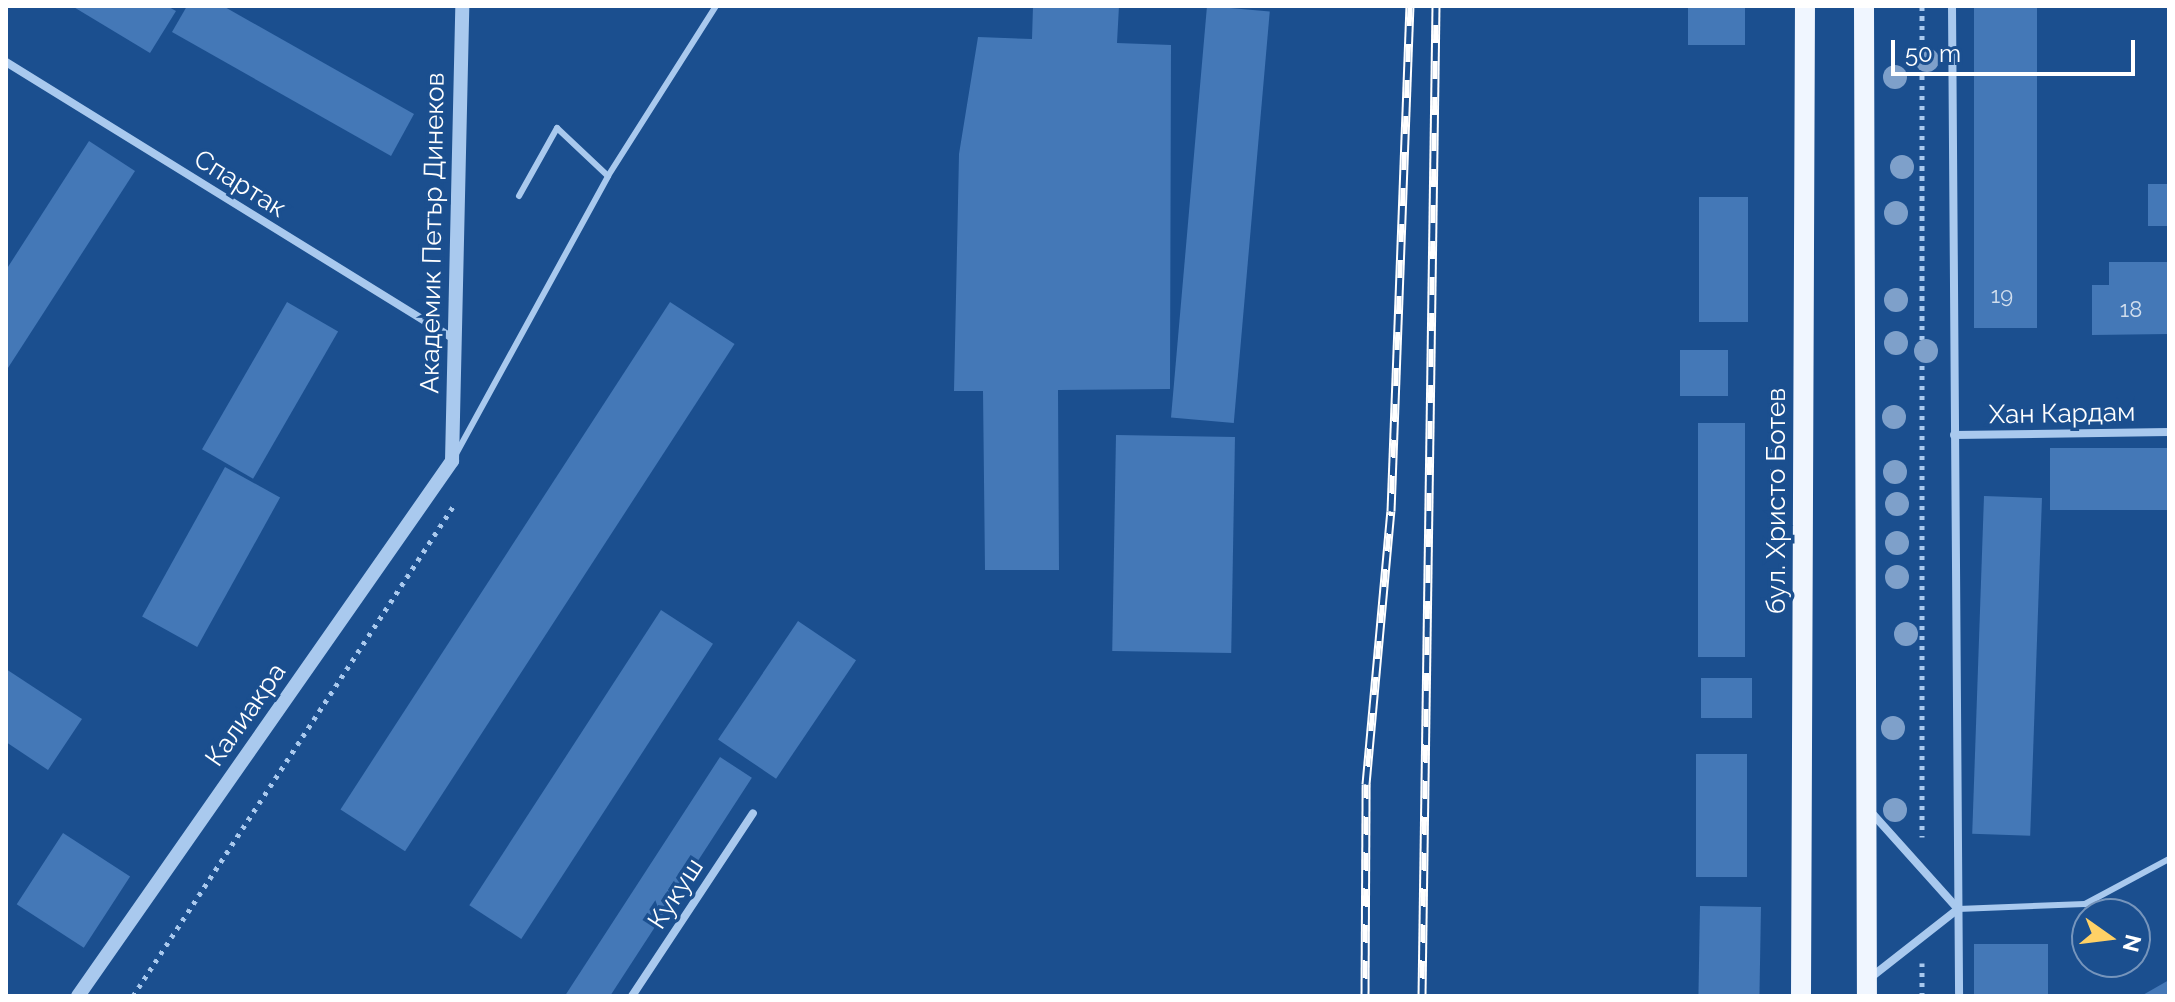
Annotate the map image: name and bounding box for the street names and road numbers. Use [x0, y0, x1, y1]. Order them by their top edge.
street label: Академик Петър Динеков [415, 72, 451, 394]
street label: Спартак [188, 144, 292, 224]
street label: бул. Христо Ботев [1761, 388, 1793, 614]
street label: Хан Кардам [1989, 397, 2135, 431]
street label: Калиакра [199, 657, 293, 773]
street label: Кукуш [642, 853, 710, 935]

